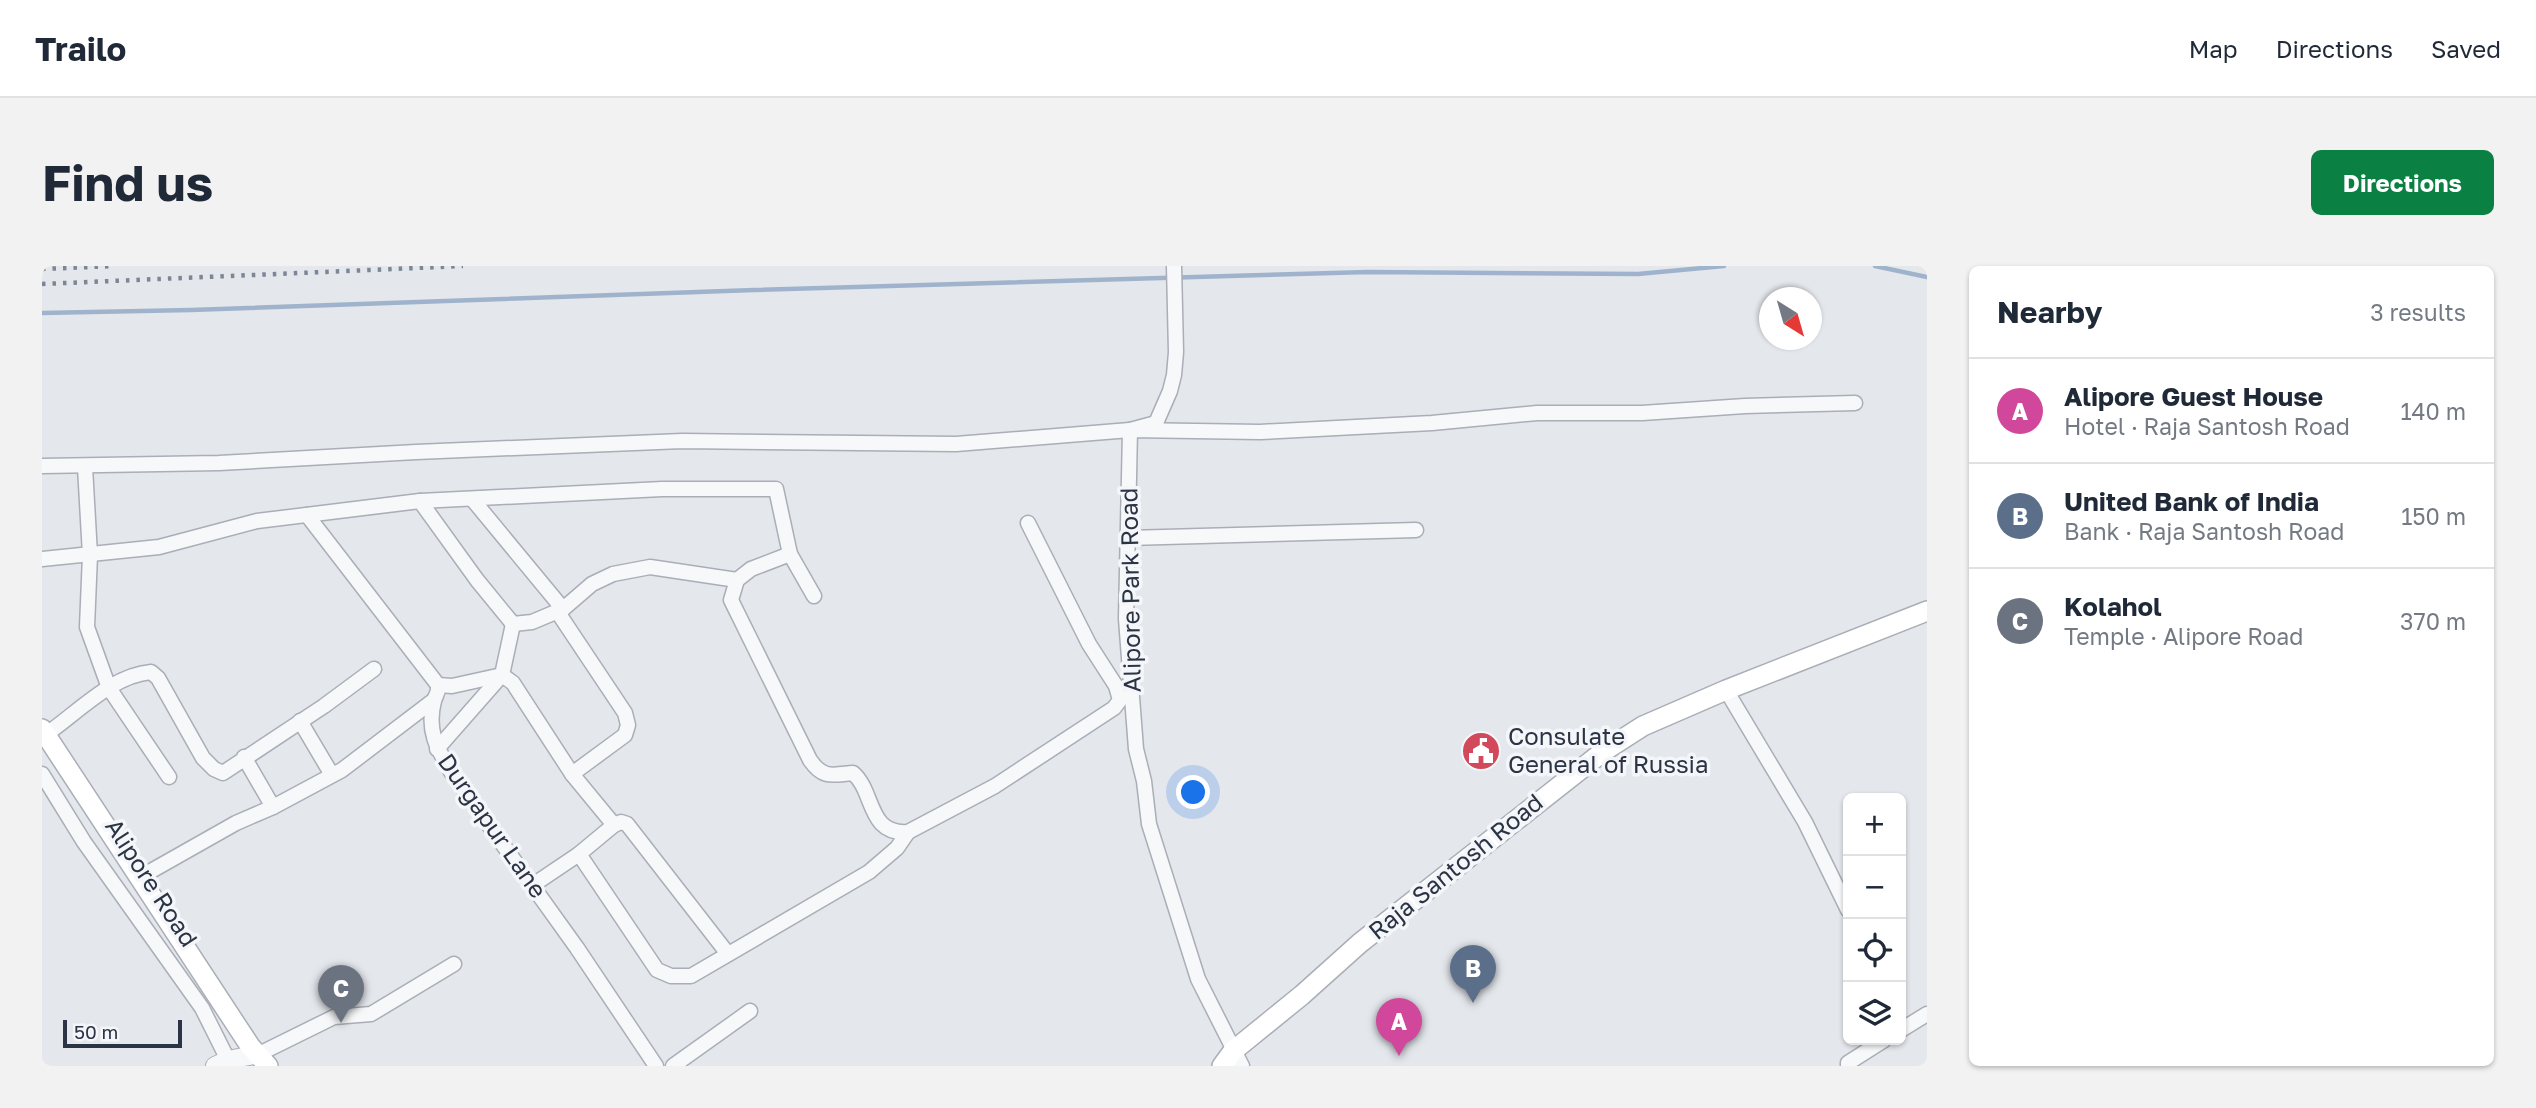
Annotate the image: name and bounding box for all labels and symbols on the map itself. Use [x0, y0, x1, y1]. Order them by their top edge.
north arrow [1759, 287, 1822, 350]
street label: Alipore Park Road [1113, 487, 1146, 693]
place label: Consulate General of Russia [1508, 721, 1709, 778]
public building icon: Consulate General of Russia [1460, 730, 1502, 772]
street label: Durgapur Lane [433, 747, 554, 903]
your location [1176, 775, 1210, 809]
street label: Raja Santosh Road [1362, 787, 1548, 945]
street label: Alipore Road [100, 813, 204, 952]
pin: B [1450, 945, 1496, 1003]
pin: C [318, 965, 364, 1023]
pin: A [1376, 998, 1422, 1056]
scale bar [63, 1017, 182, 1049]

